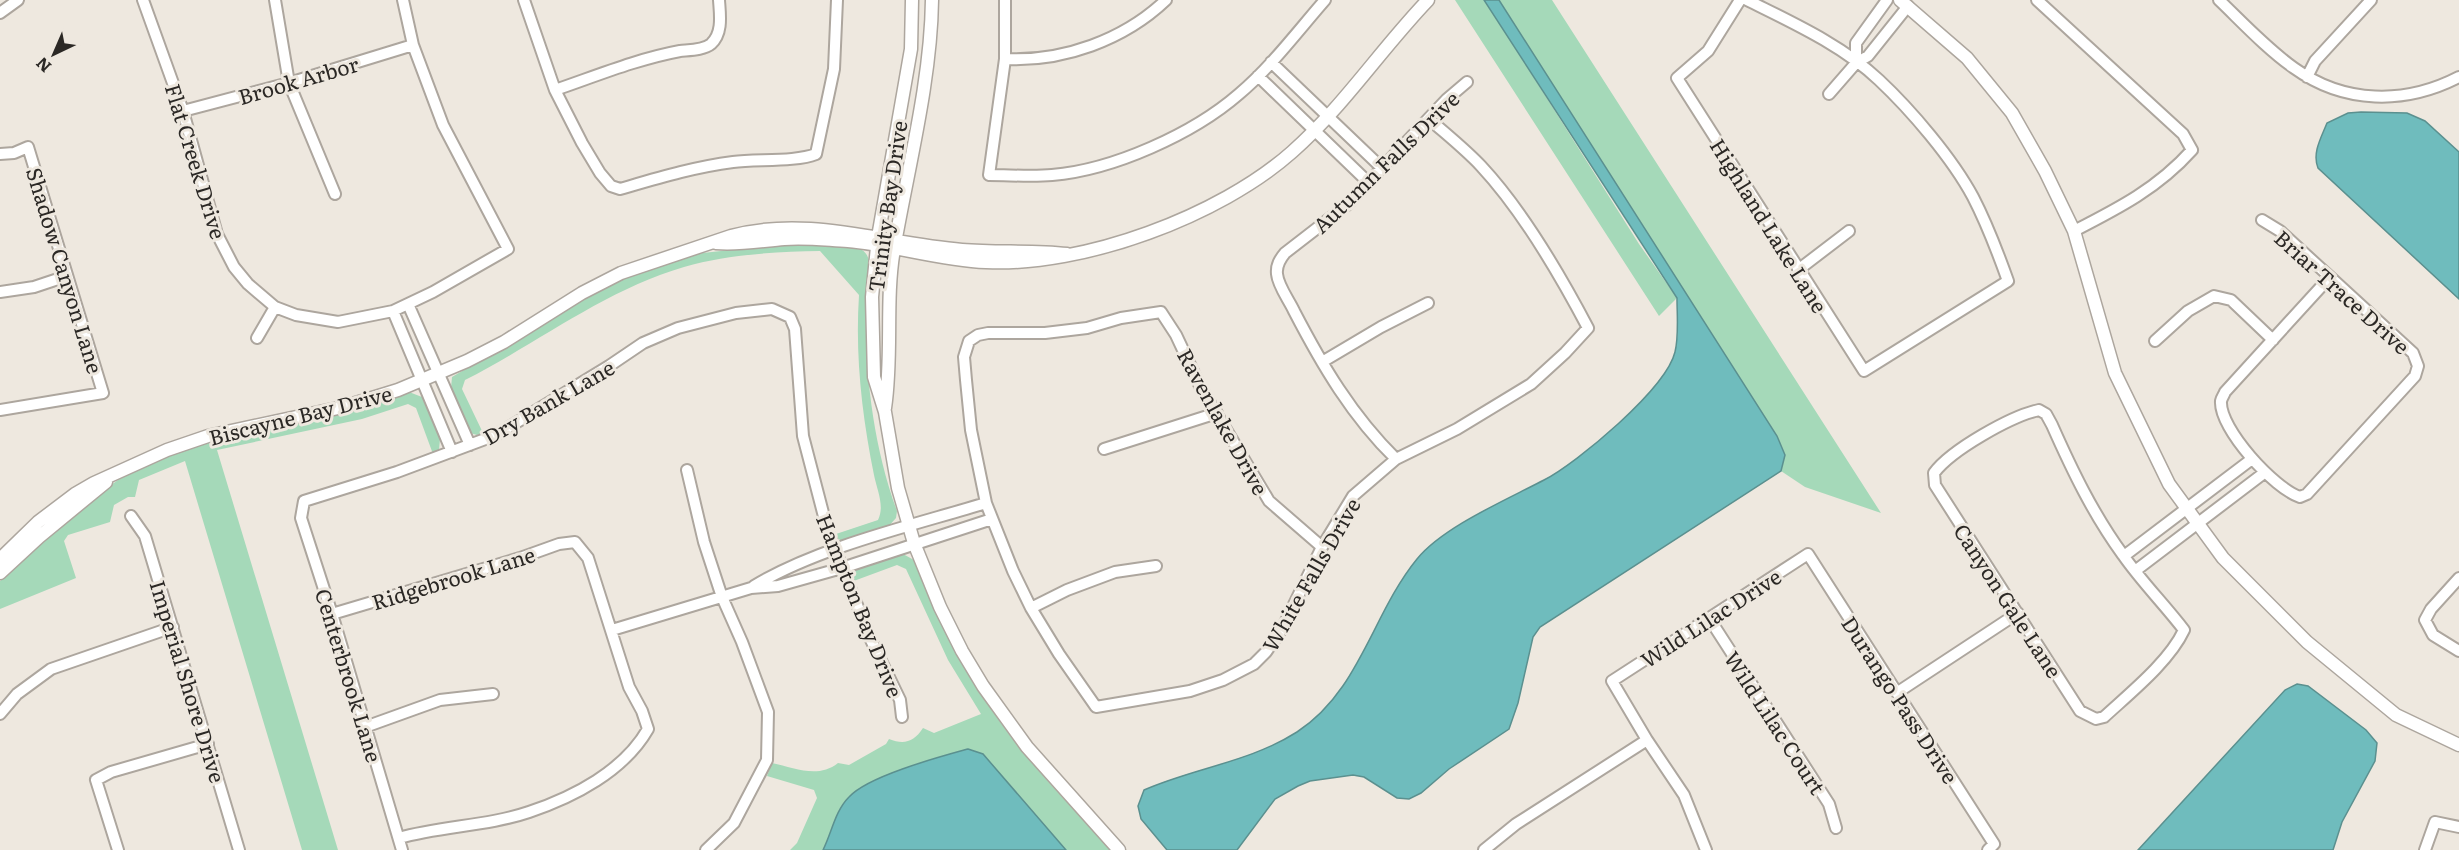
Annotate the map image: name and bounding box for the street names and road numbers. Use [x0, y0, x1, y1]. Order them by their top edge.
street label: Brook Arbor [234, 47, 362, 111]
street label: Flat Creek Drive [159, 80, 235, 243]
street label: Autumn Falls Drive [1305, 83, 1465, 239]
street label: Trinity Bay Drive [859, 118, 913, 293]
street label: Highland Lake Lane [1704, 132, 1836, 318]
street label: Shadow Canyon Lane [20, 163, 112, 377]
street label: Briar Trace Drive [2268, 222, 2418, 360]
street label: Ravenlake Drive [1171, 342, 1277, 500]
street label: Dry Bank Lane [476, 351, 620, 451]
street label: Biscayne Bay Drive [205, 376, 395, 452]
street label: White Falls Drive [1253, 491, 1367, 657]
street label: Hampton Bay Drive [810, 509, 912, 702]
street label: Canyon Gale Lane [1947, 517, 2071, 683]
street label: Ridgebrook Lane [367, 537, 539, 617]
street label: Wild Lilac Drive [1634, 560, 1786, 674]
street label: Imperial Shore Drive [143, 576, 235, 786]
street label: Centerbrook Lane [309, 584, 391, 766]
street label: Durango Pass Drive [1835, 609, 1967, 789]
street label: Wild Lilac Court [1718, 644, 1834, 800]

